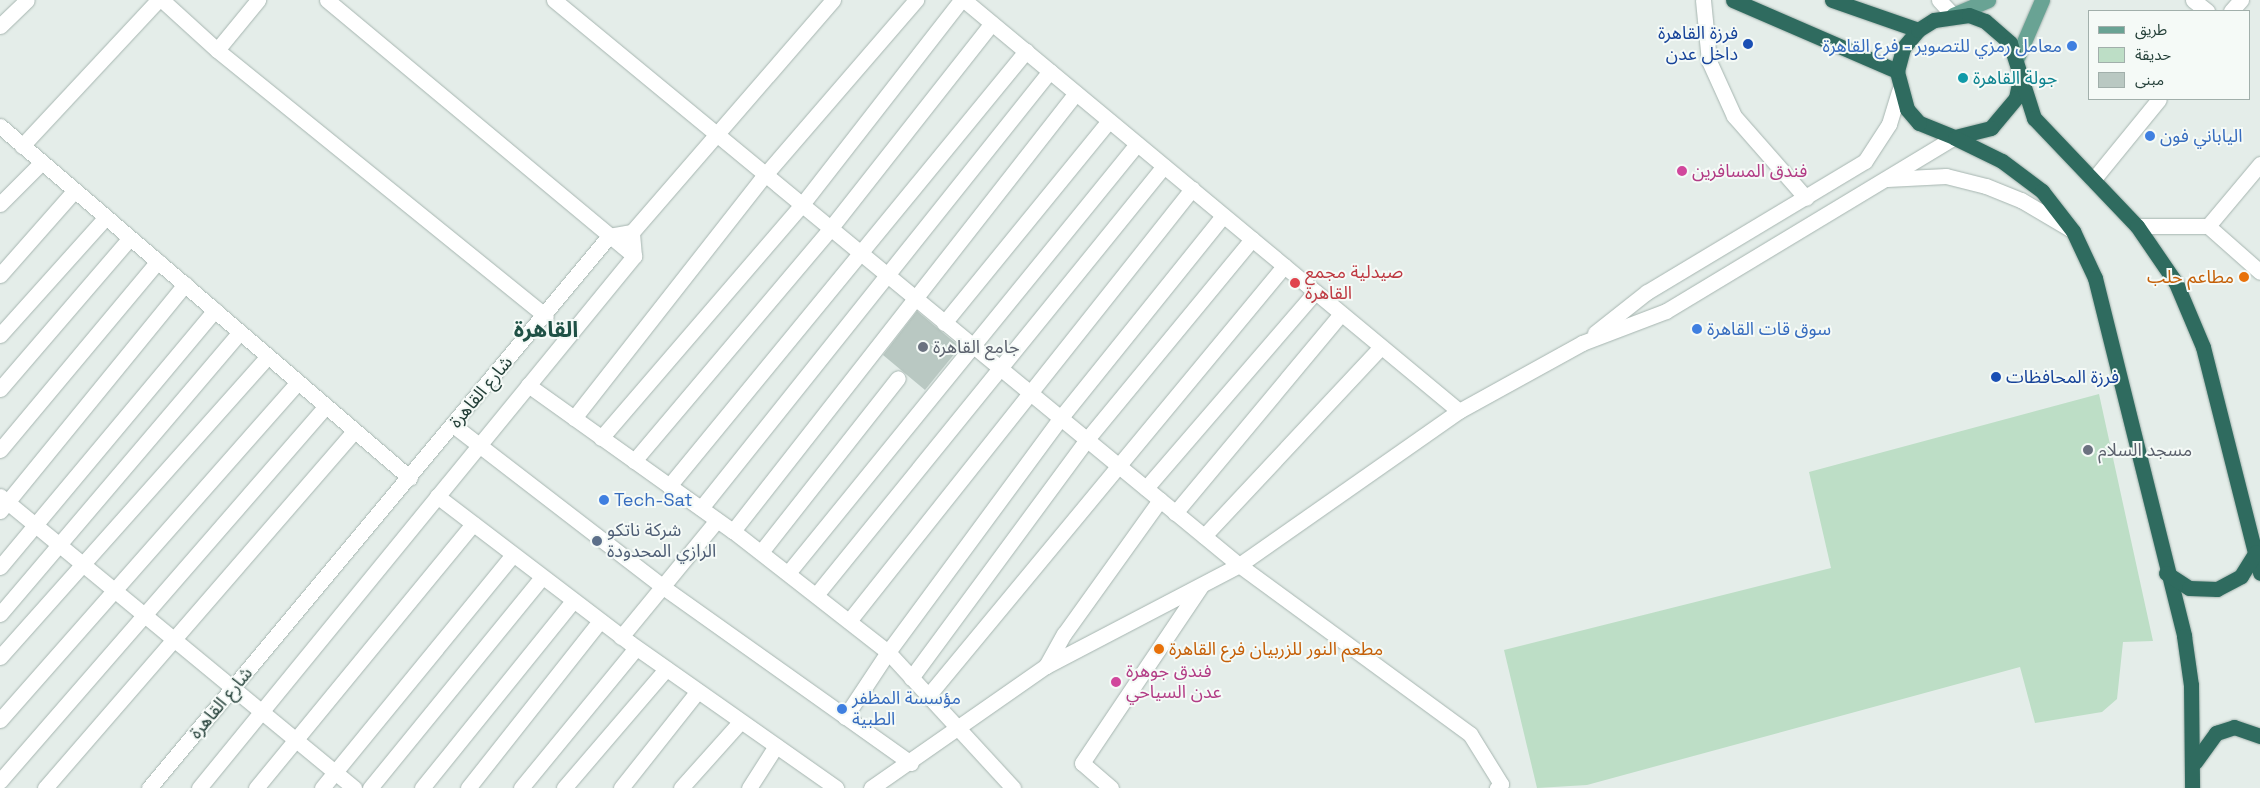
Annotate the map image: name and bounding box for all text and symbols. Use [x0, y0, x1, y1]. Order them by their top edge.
legend [2088, 10, 2250, 100]
text: طريق [2135, 20, 2167, 39]
place label: فرزة القاهرة داخل عدن [1658, 23, 1738, 66]
place label: معامل رمزي للتصوير - فرع القاهرة [1822, 35, 2062, 57]
marker: فرزة القاهرة داخل عدن [1742, 38, 1754, 50]
marker: معامل رمزي للتصوير - فرع القاهرة [2066, 40, 2078, 52]
text: حديقة [2135, 45, 2171, 64]
place label: جولة القاهرة [1973, 67, 2057, 89]
text: مبنى [2135, 70, 2164, 89]
marker: جولة القاهرة [1957, 72, 1969, 84]
place label: الياباني فون [2160, 125, 2243, 147]
marker: الياباني فون [2144, 130, 2156, 142]
place label: فندق المسافرين [1692, 160, 1807, 182]
marker: فندق المسافرين [1676, 165, 1688, 177]
place label: صيدلية مجمع القاهرة [1305, 262, 1403, 304]
place label: مطاعم حلب [2147, 266, 2234, 288]
marker: مطاعم حلب [2238, 271, 2250, 283]
marker: صيدلية مجمع القاهرة [1289, 277, 1301, 289]
district label: القاهرة [514, 317, 578, 343]
place label: سوق قات القاهرة [1707, 318, 1831, 340]
marker: سوق قات القاهرة [1691, 323, 1703, 335]
place label: جامع القاهرة [933, 336, 1020, 358]
marker: جامع القاهرة [917, 341, 929, 353]
street label: شارع القاهرة [445, 352, 517, 432]
place label: فرزة المحافظات [2006, 366, 2119, 388]
marker: فرزة المحافظات [1990, 371, 2002, 383]
place label: مسجد السلام [2098, 439, 2192, 461]
marker: مسجد السلام [2082, 444, 2094, 456]
place label: Tech-Sat [614, 489, 693, 511]
marker: Tech-Sat [598, 494, 610, 506]
place label: شركة ناتكو الرازي المحدودة [607, 520, 716, 562]
marker: شركة ناتكو الرازي المحدودة [591, 535, 603, 547]
place label: مطعم النور للزربيان فرع القاهرة [1169, 638, 1383, 660]
marker: مطعم النور للزربيان فرع القاهرة [1153, 643, 1165, 655]
place label: فندق جوهرة عدن السياحي [1126, 661, 1222, 704]
street label: شارع القاهرة [185, 663, 257, 743]
marker: فندق جوهرة عدن السياحي [1110, 676, 1122, 688]
place label: مؤسسة المظفر الطبية [852, 688, 961, 731]
marker: مؤسسة المظفر الطبية [836, 703, 848, 715]

